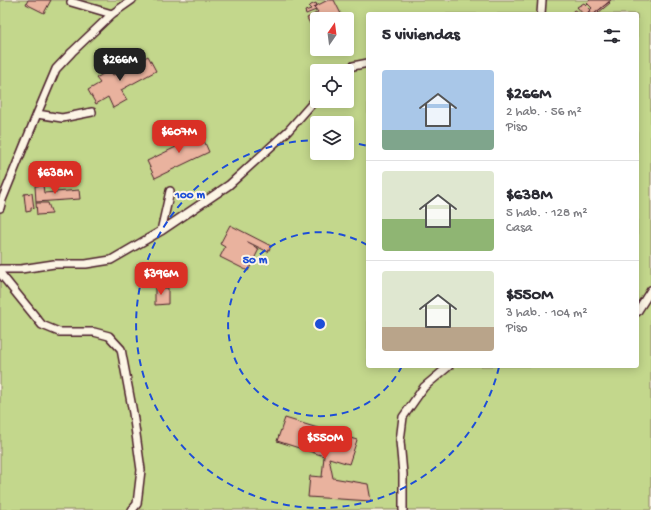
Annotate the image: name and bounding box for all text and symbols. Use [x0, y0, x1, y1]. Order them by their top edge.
north arrow [310, 12, 354, 56]
map controls [310, 12, 354, 160]
icon: filters [601, 25, 623, 47]
text: 5 viviendas [382, 26, 460, 46]
pin: $266M [92, 48, 148, 82]
text: $266M [103, 53, 137, 68]
button: locate [310, 64, 354, 108]
text: $266M [506, 85, 551, 105]
icon: home [414, 86, 462, 134]
text: 2 hab. · 56 m² [506, 105, 582, 120]
button: layers [310, 116, 354, 160]
pin: $607M [151, 120, 207, 154]
text: Piso [506, 120, 528, 135]
text: $607M [161, 125, 197, 140]
pin: $638M [27, 161, 83, 195]
text: $638M [37, 166, 73, 181]
text: $638M [506, 186, 552, 206]
icon: home [414, 187, 462, 235]
text: 100 m [174, 189, 205, 203]
text: 5 hab. · 128 m² [506, 206, 588, 221]
text: Casa [506, 221, 532, 236]
text: 50 m [243, 254, 268, 268]
pin: $396M [133, 262, 189, 296]
text: $396M [144, 267, 178, 282]
text: $550M [506, 286, 553, 306]
icon: home [414, 287, 462, 335]
text: 3 hab. · 104 m² [506, 306, 587, 321]
centre of rings [313, 317, 327, 331]
text: Piso [506, 321, 528, 336]
pin: $550M [297, 426, 353, 460]
text: $550M [307, 431, 343, 446]

